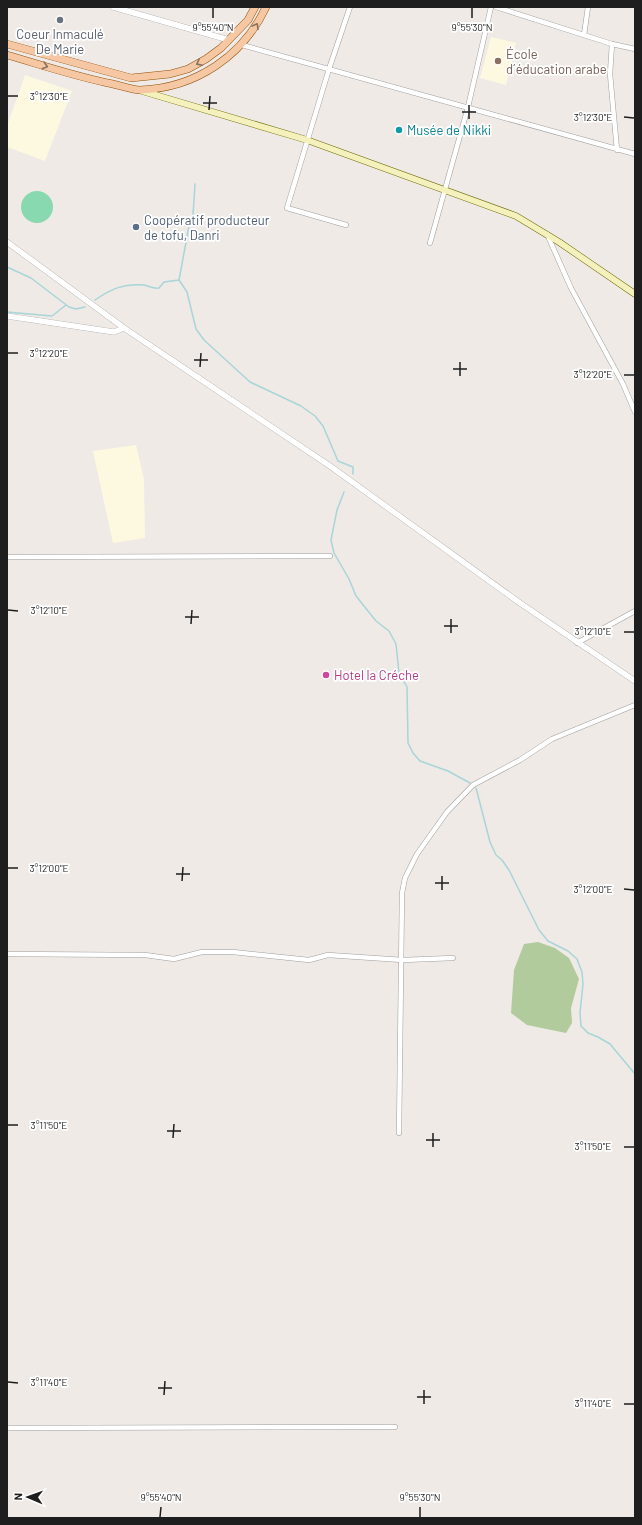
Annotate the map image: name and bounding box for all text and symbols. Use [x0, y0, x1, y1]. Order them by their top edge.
marker: Coeur Inmaculé De Marie [55, 15, 65, 25]
text: 9°55'40"N [192, 21, 234, 33]
text: 9°55'30"N [452, 21, 492, 33]
one-way arrow [251, 23, 259, 30]
place label: Coeur Inmaculé De Marie [16, 26, 104, 57]
place label: École d´éducation arabe [506, 46, 607, 77]
marker: École d´éducation arabe [493, 56, 503, 66]
one-way arrow [195, 58, 203, 66]
one-way arrow [41, 61, 48, 70]
text: 3°12'30"E [30, 90, 68, 102]
text: 3°12'30"E [574, 111, 612, 123]
place label: Musée de Nikki [407, 122, 491, 138]
marker: Musée de Nikki [394, 125, 404, 135]
place label: Coopératif producteur de tofu, Danri [144, 212, 270, 243]
marker: Coopératif producteur de tofu, Danri [131, 222, 141, 232]
text: 3°12'20"E [30, 347, 68, 359]
text: 3°12'20"E [574, 368, 612, 380]
text: 3°12'10"E [31, 604, 67, 616]
text: 3°12'10"E [575, 625, 611, 637]
place label: Hotel la Créche [334, 667, 419, 683]
marker: Hotel la Créche [321, 670, 331, 680]
text: 3°12'00"E [29, 862, 69, 874]
text: 3°12'00"E [573, 883, 613, 895]
text: 3°11'50"E [31, 1119, 67, 1131]
text: 3°11'50"E [575, 1140, 611, 1152]
text: 3°11'40"E [30, 1376, 68, 1388]
text: 3°11'40"E [574, 1397, 612, 1409]
north arrow [8, 1477, 48, 1517]
text: 9°55'40"N [140, 1491, 182, 1503]
text: 9°55'30"N [400, 1491, 440, 1503]
text: N [11, 1493, 24, 1501]

